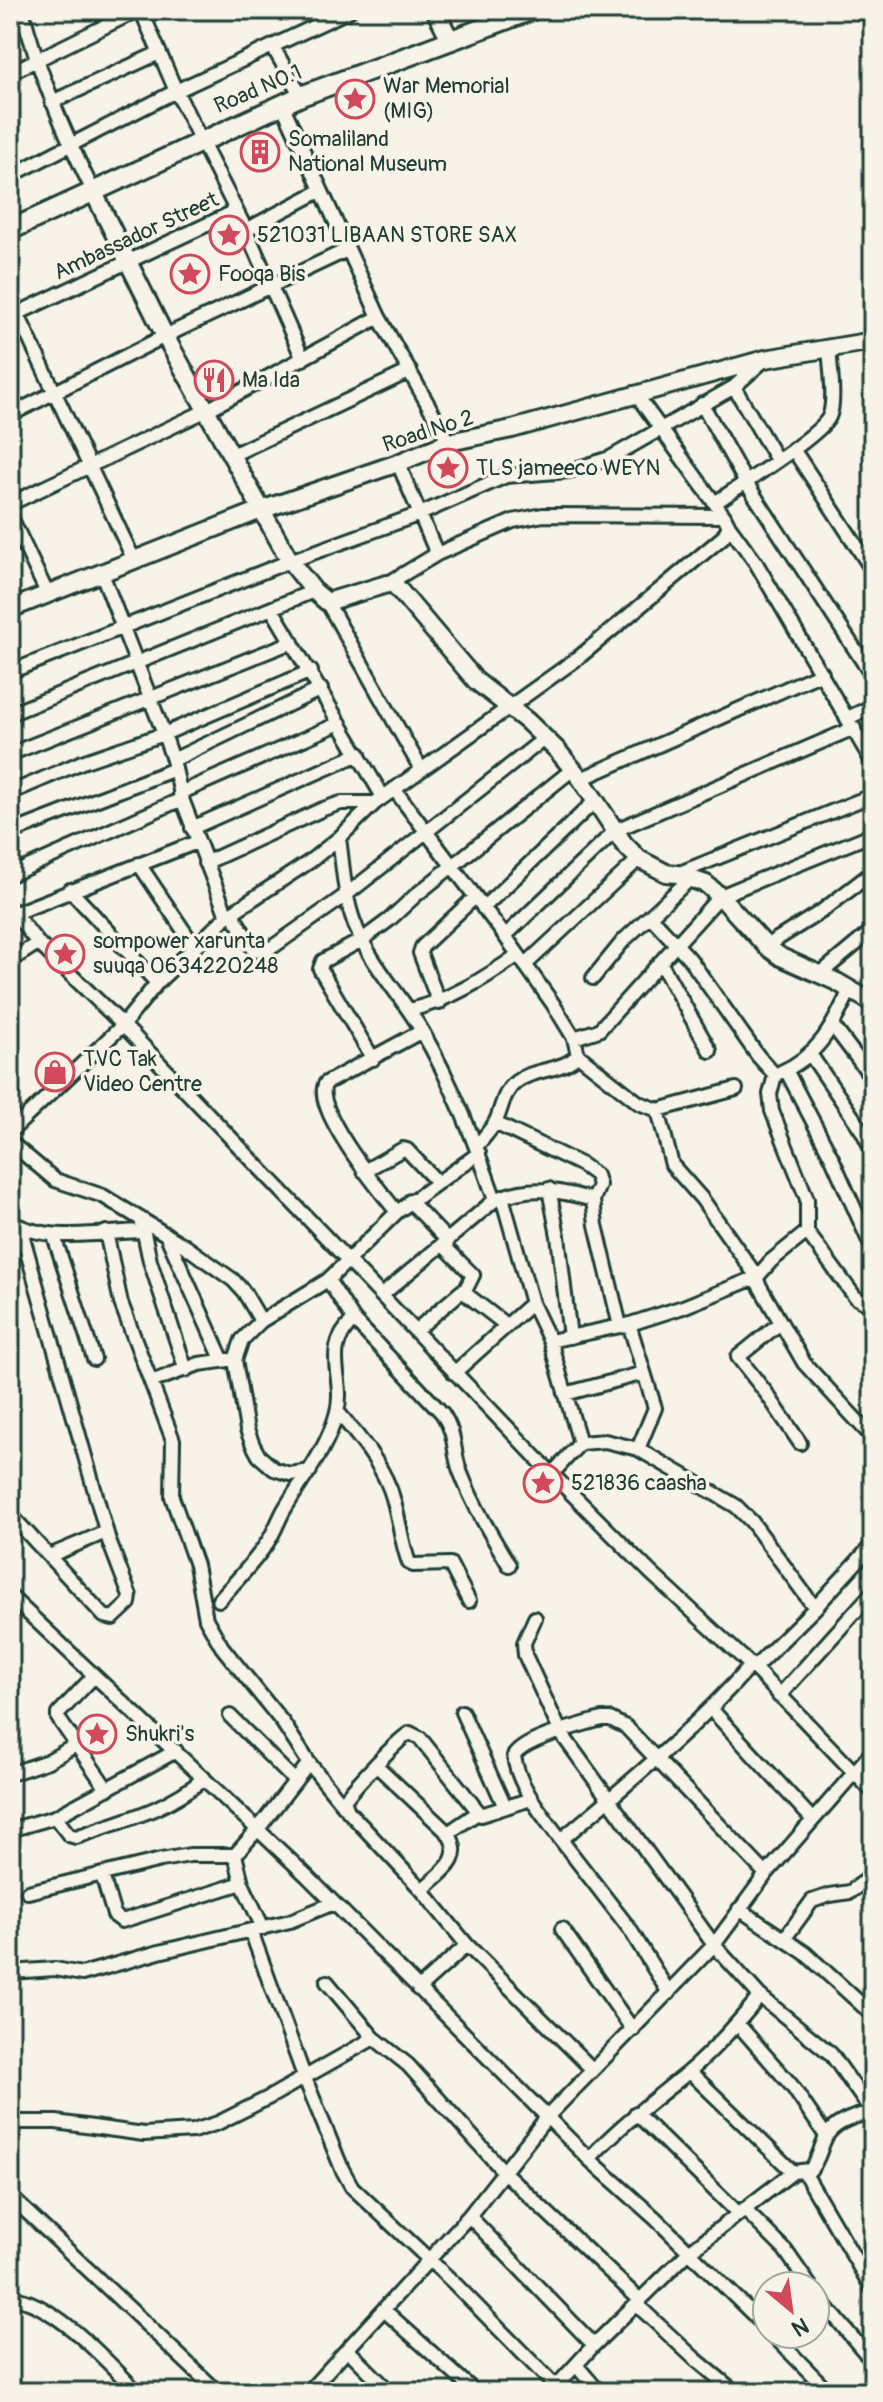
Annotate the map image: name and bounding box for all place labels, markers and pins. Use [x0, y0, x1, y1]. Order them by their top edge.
place label: War Memorial (MIG) [383, 72, 510, 125]
place icon: War Memorial (MIG) [334, 78, 376, 120]
place label: Somaliland National Museum [288, 125, 447, 178]
building icon: Somaliland National Museum [239, 131, 281, 173]
place icon: 521031 LIBAAN STORE SAX [208, 214, 250, 256]
place label: 521031 LIBAAN STORE SAX [257, 221, 517, 249]
place icon: Fooqa Bis [169, 253, 211, 295]
place label: Fooqa Bis [218, 260, 305, 288]
restaurant icon: Ma Ida [193, 359, 235, 401]
place label: Ma Ida [242, 366, 300, 394]
place icon: TLS jameeco WEYN [427, 447, 469, 489]
place label: TLS jameeco WEYN [476, 454, 660, 482]
place label: sompower xarunta suuqa 0634220248 [93, 927, 278, 980]
place icon: sompower xarunta suuqa 0634220248 [44, 933, 86, 975]
place label: TVC Tak Video Centre [83, 1045, 202, 1098]
shop icon: TVC Tak Video Centre [34, 1051, 76, 1093]
place icon: 521836 caasha [522, 1462, 564, 1504]
place label: 521836 caasha [571, 1469, 707, 1497]
place icon: Shukri's [76, 1713, 118, 1755]
place label: Shukri's [125, 1720, 195, 1748]

